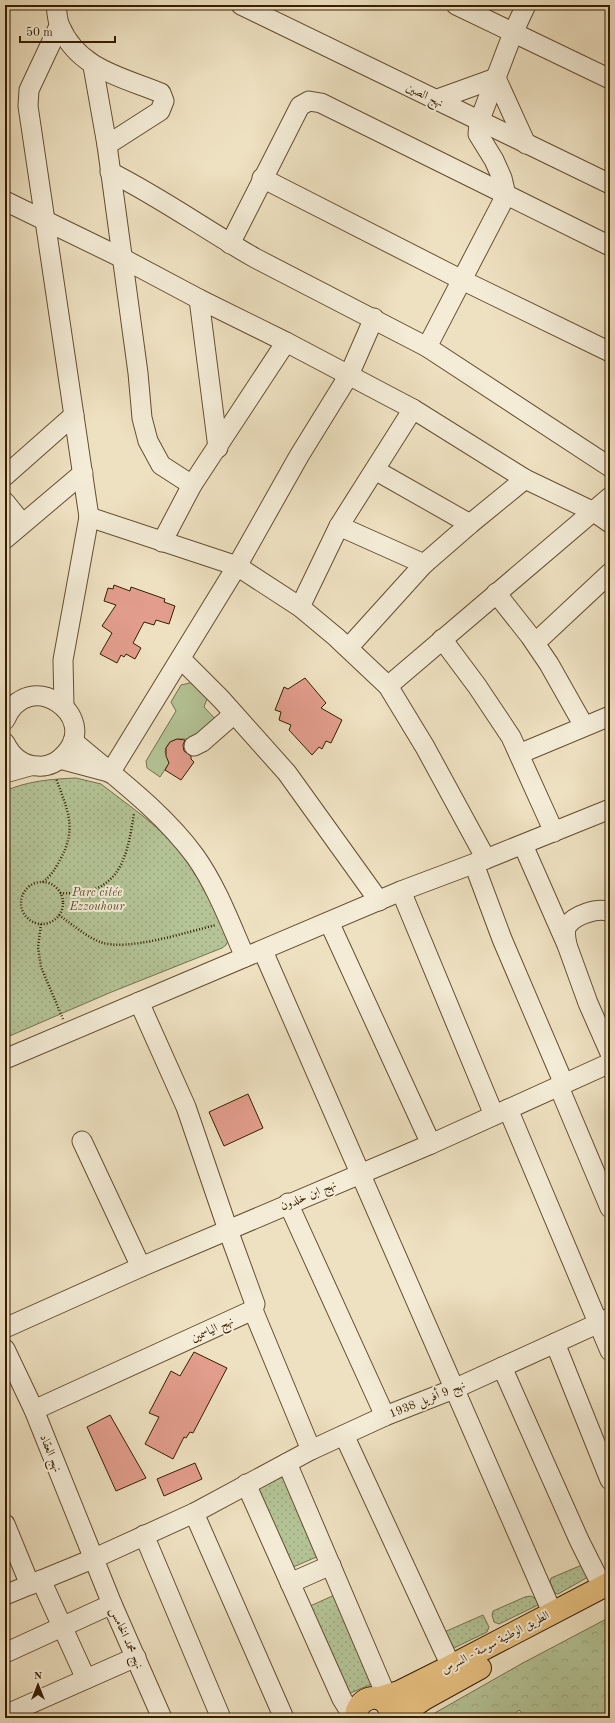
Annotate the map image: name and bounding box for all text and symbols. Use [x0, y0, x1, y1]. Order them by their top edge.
scale bar [20, 18, 115, 44]
text: 50 m [26, 26, 53, 39]
street label: نهج الصين [402, 82, 445, 114]
park label: Parc citée Ezzouhour [68, 887, 125, 913]
street label: نهج ابن خلدون [279, 1179, 340, 1217]
street label: نهج الياسمين [189, 1315, 237, 1348]
street label: نهج 9 أفريل 1938 [387, 1376, 469, 1424]
street label: نهج العقاد [33, 1433, 63, 1475]
street label: نهج محمد الخامس [104, 1606, 145, 1672]
street label: الطريق الوطنية سوسة - السرس [439, 1609, 552, 1677]
north arrow [18, 1665, 58, 1705]
text: N [34, 1671, 43, 1682]

